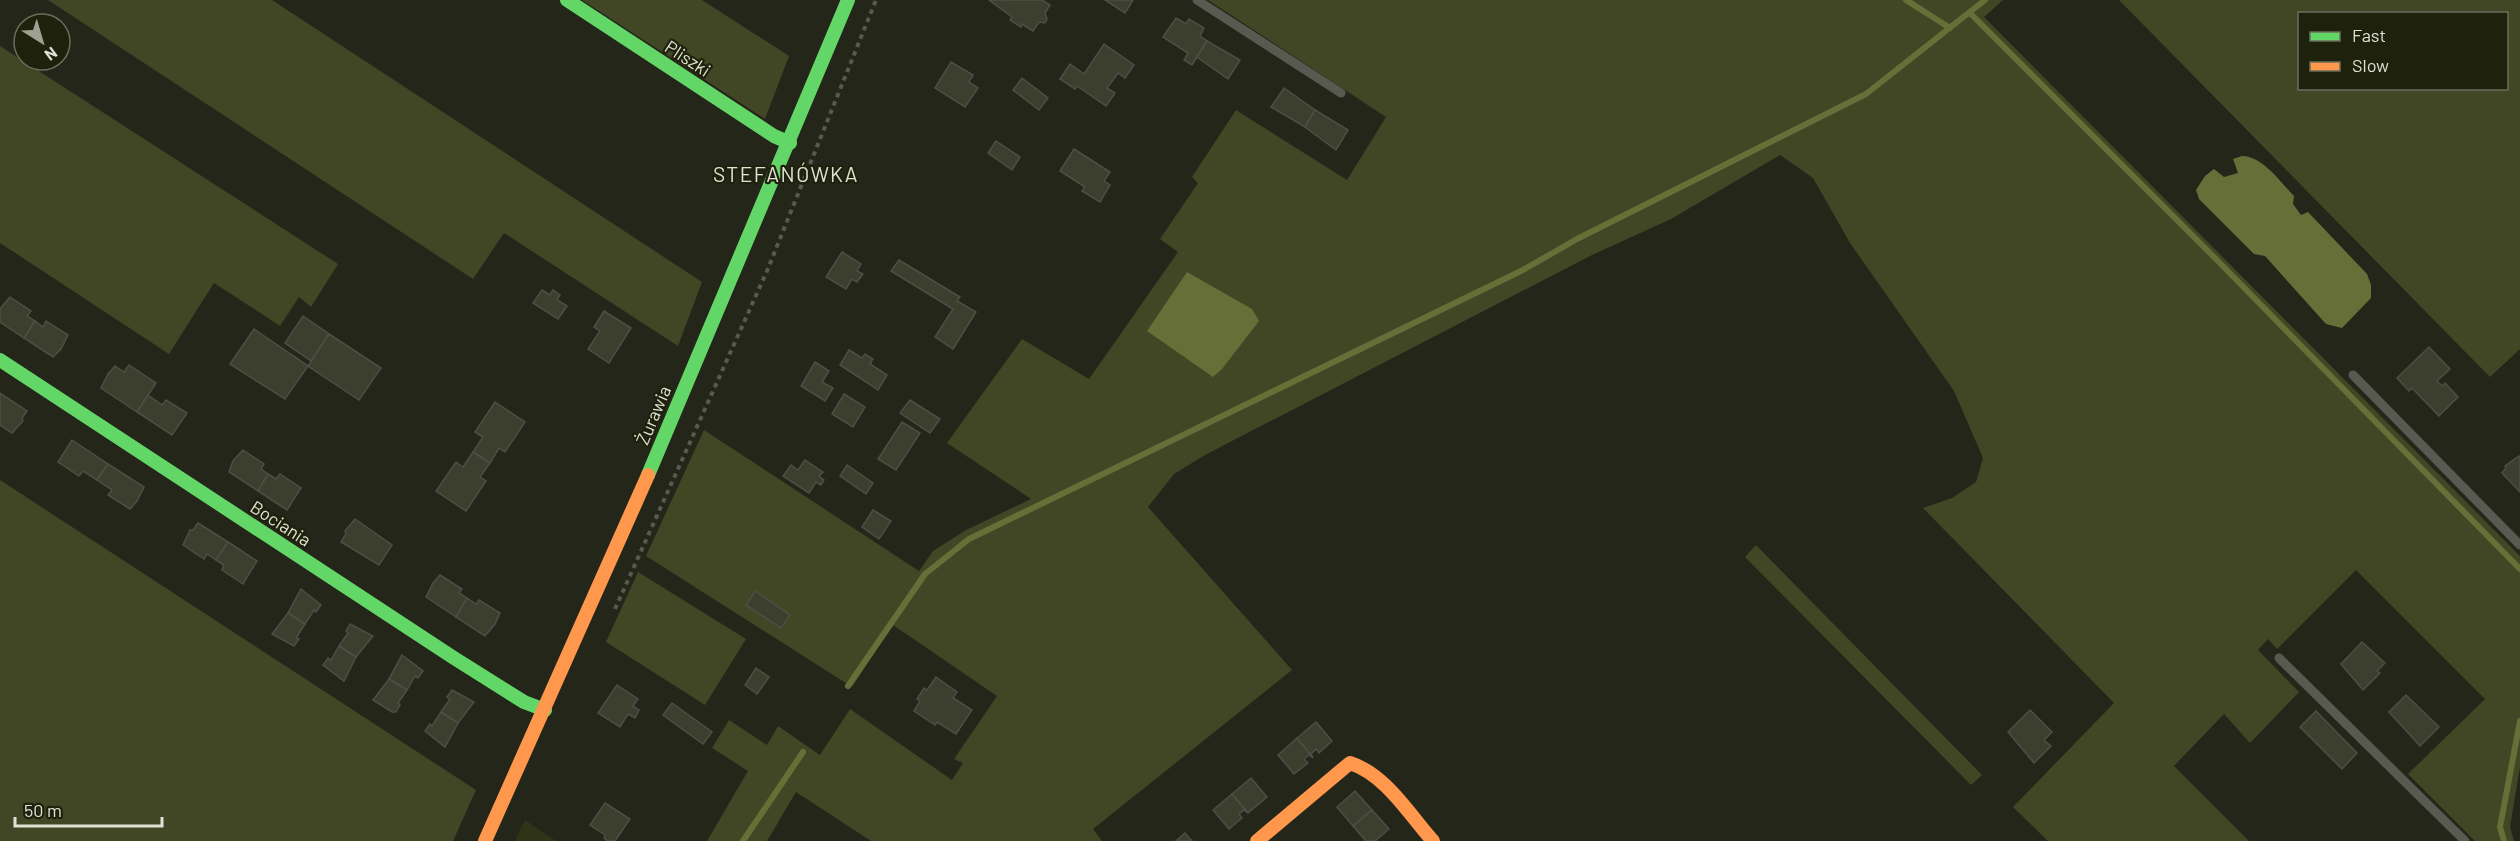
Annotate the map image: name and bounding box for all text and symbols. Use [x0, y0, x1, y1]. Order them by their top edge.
north arrow [12, 12, 72, 72]
legend [2298, 12, 2508, 90]
text: Fast [2352, 24, 2386, 46]
street label: Pliszki [661, 35, 715, 81]
text: N [41, 44, 61, 65]
text: Slow [2352, 54, 2389, 76]
district label: STEFANÓWKA [713, 161, 859, 186]
street label: Żurawia [631, 382, 675, 448]
street label: Bociania [247, 495, 315, 551]
scale bar [15, 790, 162, 828]
text: 50 m [24, 799, 62, 821]

